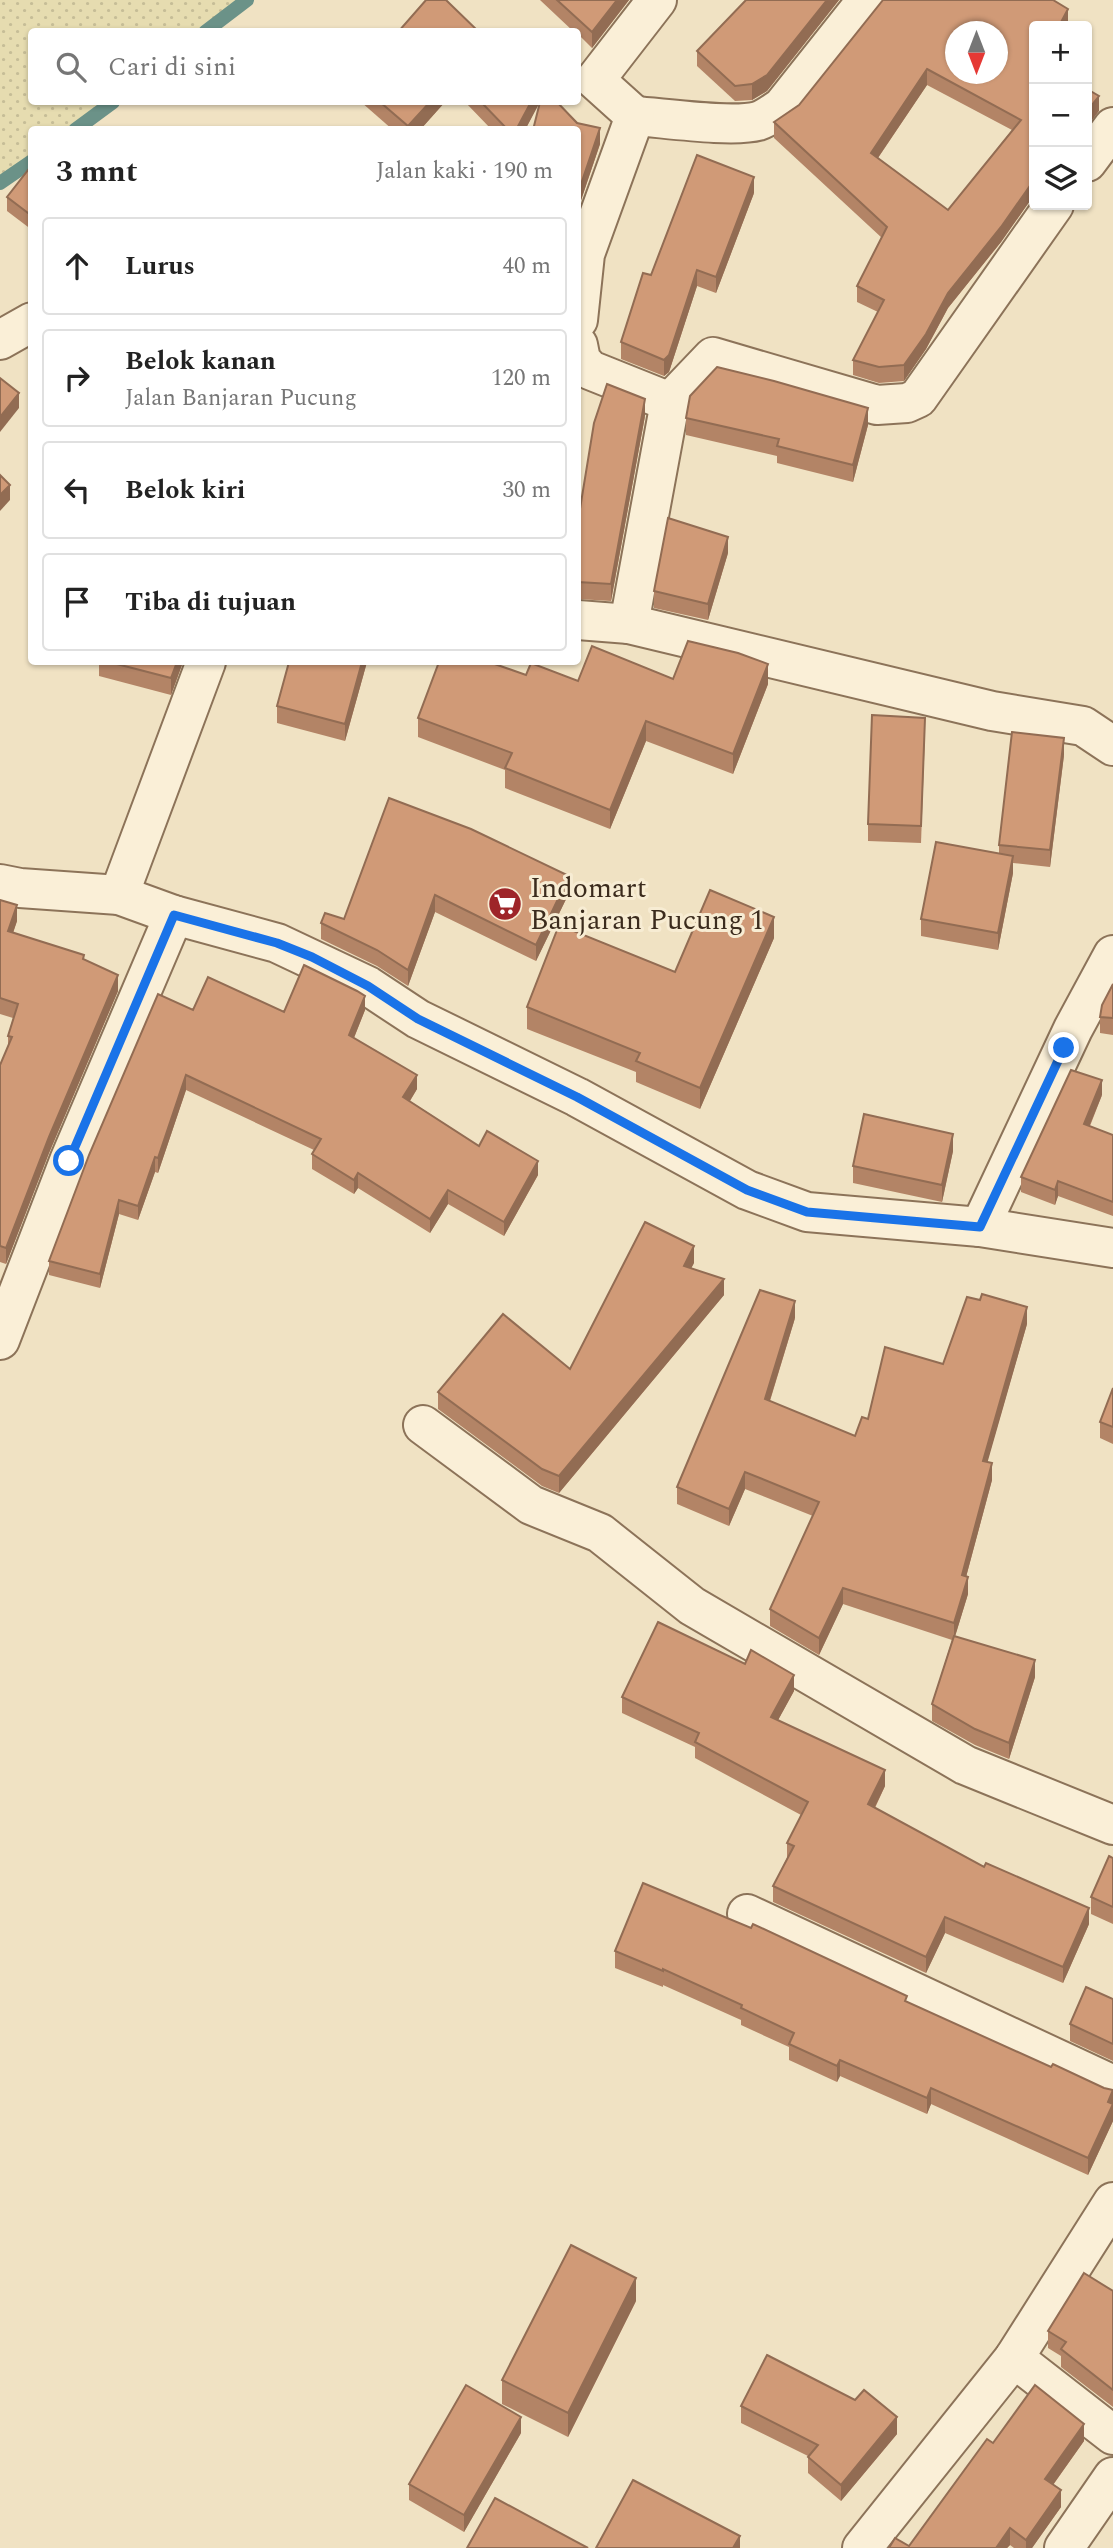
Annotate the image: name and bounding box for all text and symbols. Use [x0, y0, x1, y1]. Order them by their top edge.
north arrow [945, 21, 1008, 84]
map controls [1029, 21, 1092, 210]
button: + [1029, 21, 1092, 84]
search box [28, 28, 581, 105]
text: Cari di sini [108, 47, 236, 87]
icon: search [52, 48, 90, 86]
button: − [1029, 84, 1092, 147]
button: layers [1029, 147, 1092, 210]
text: 3 mnt [56, 149, 137, 195]
text: Jalan kaki · 190 m [376, 154, 553, 189]
text: Lurus [125, 246, 195, 286]
icon: ahead [58, 247, 96, 285]
text: 40 m [502, 249, 551, 284]
text: Belok kanan [125, 341, 276, 381]
icon: right [58, 359, 96, 397]
text: 120 m [491, 361, 551, 396]
text: Jalan Banjaran Pucung [125, 381, 357, 416]
text: Belok kiri [125, 470, 245, 510]
icon: left [58, 471, 96, 509]
text: 30 m [502, 473, 551, 508]
text: Tiba di tujuan [125, 582, 296, 622]
icon: arrive [58, 583, 96, 621]
place label: Indomart Banjaran Pucung 1 [530, 867, 764, 942]
supermarket icon: Indomart Banjaran Pucung 1 [486, 885, 524, 923]
route end [1048, 1032, 1079, 1063]
route start [53, 1145, 84, 1176]

